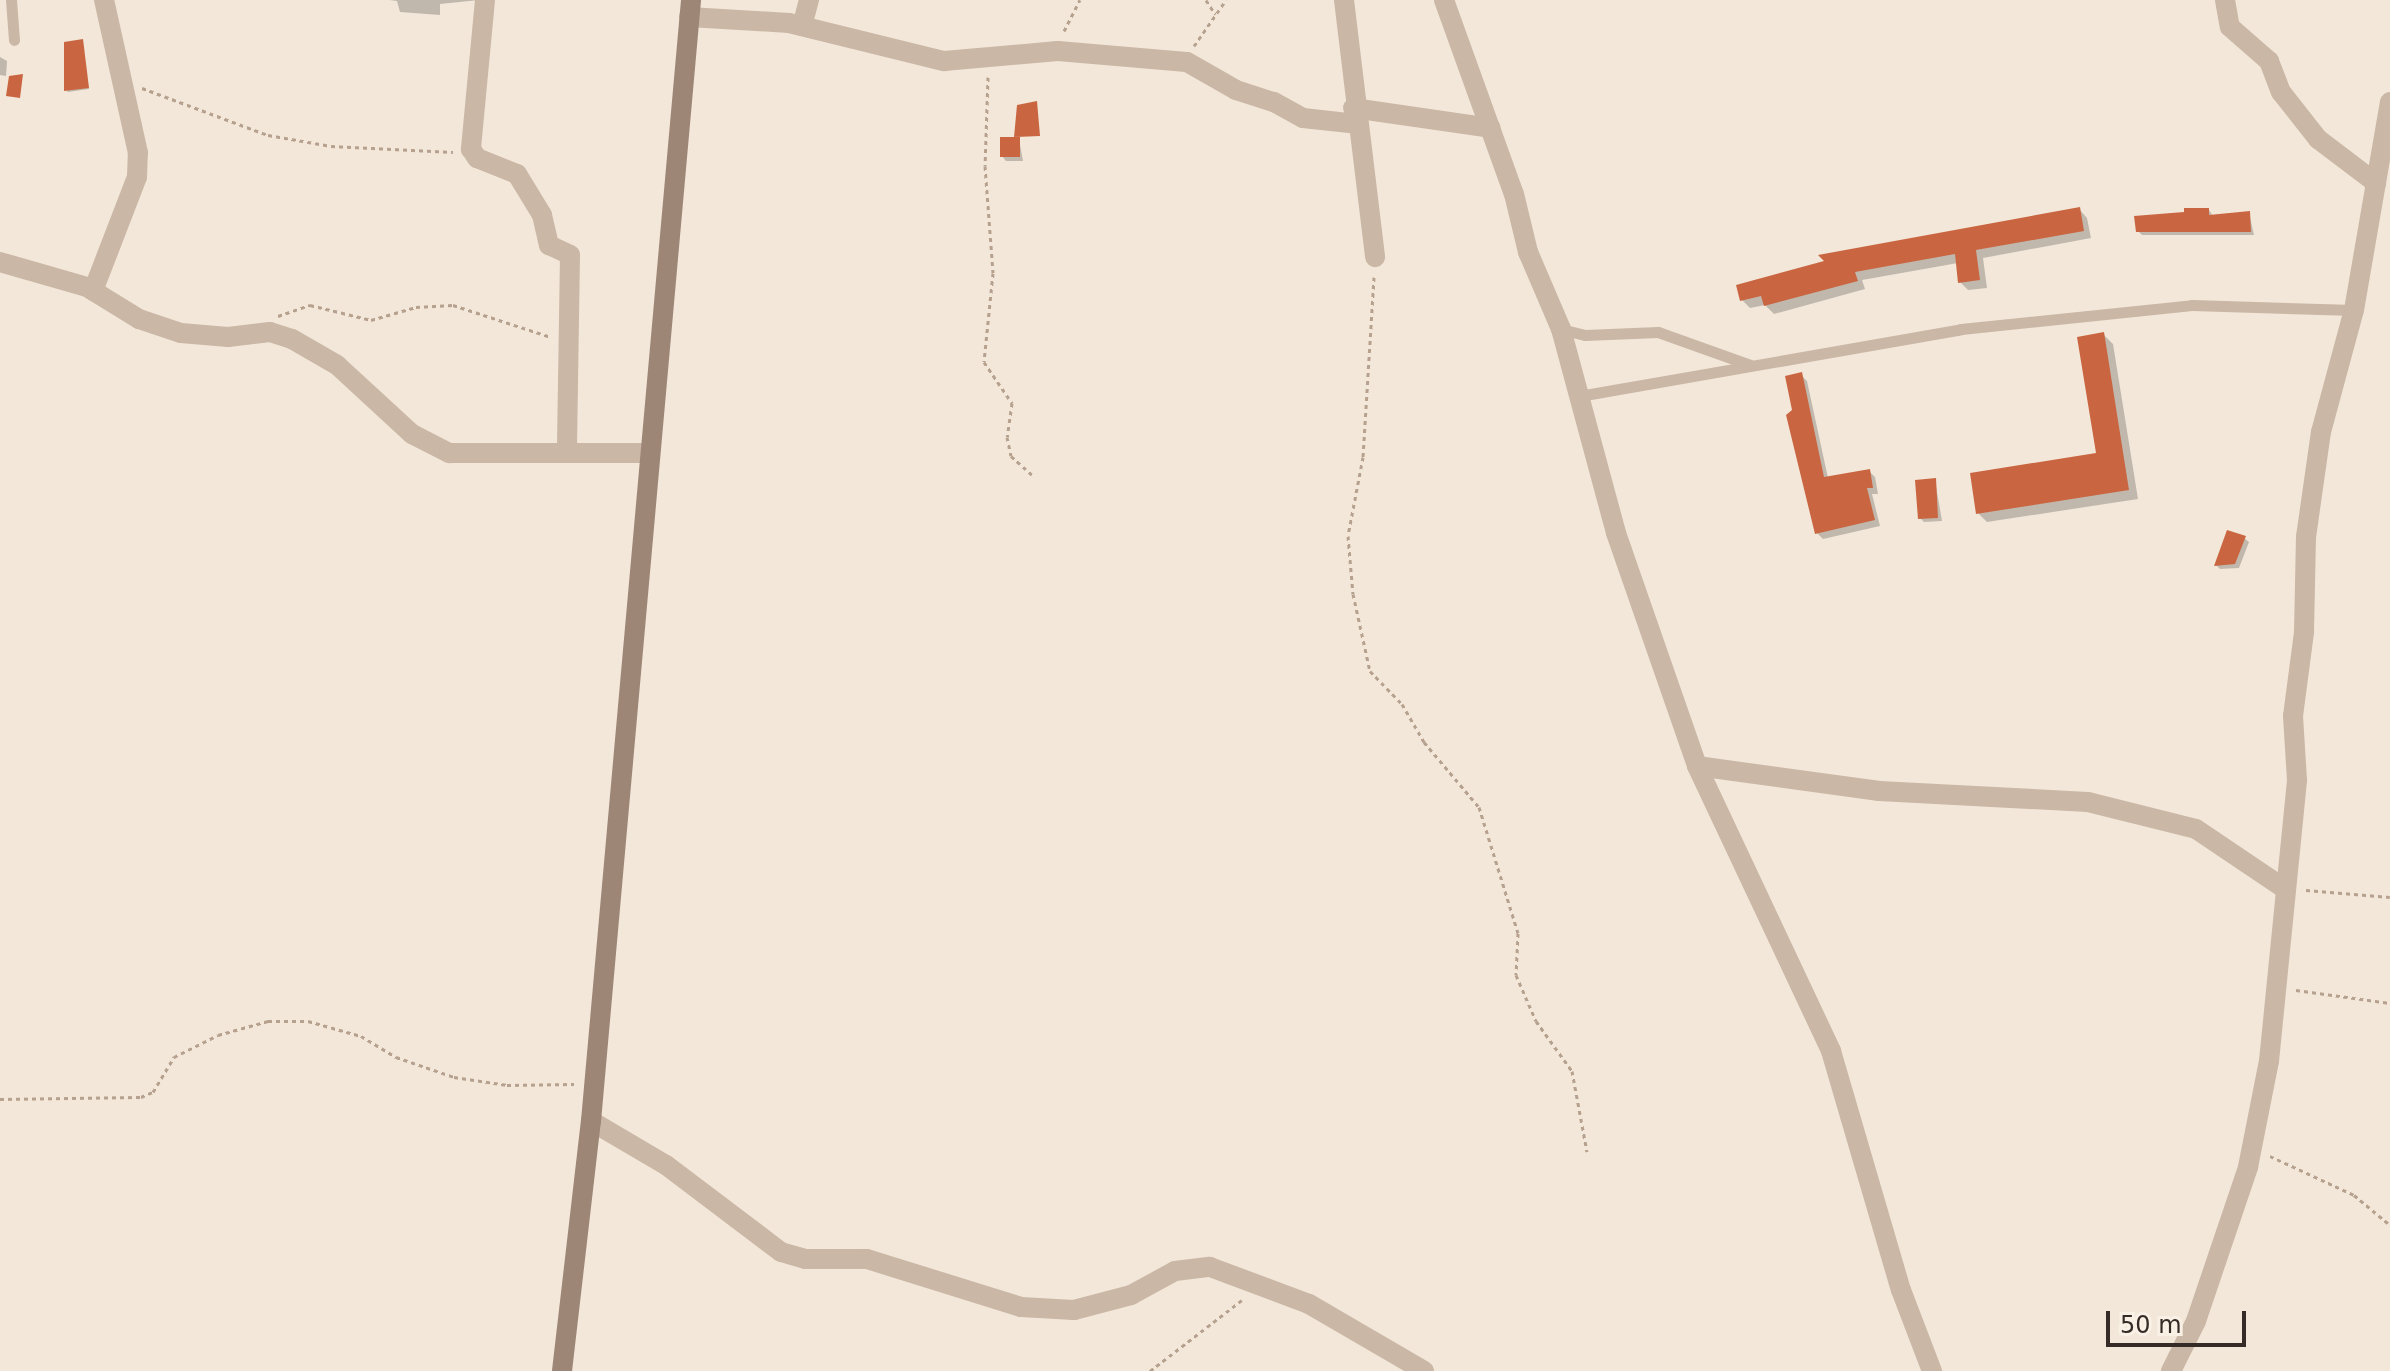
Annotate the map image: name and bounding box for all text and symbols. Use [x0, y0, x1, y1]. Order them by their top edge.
scale bar [2110, 1295, 2250, 1345]
text: 50 m [2120, 1311, 2182, 1339]

